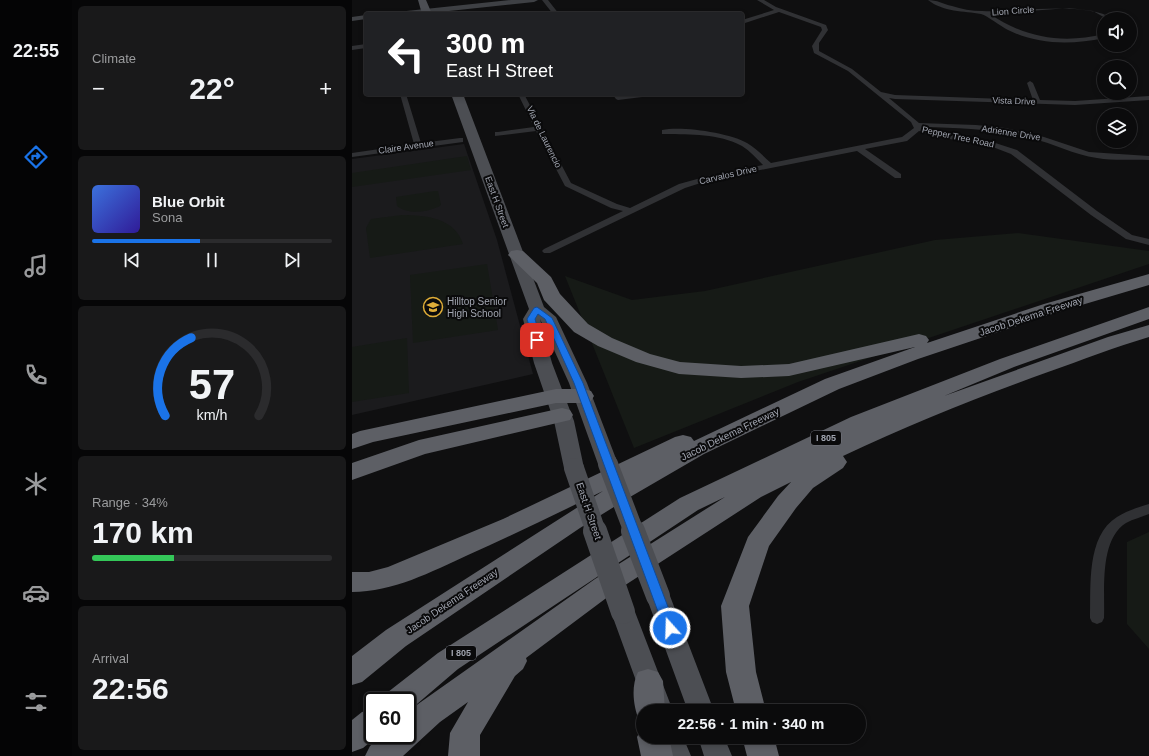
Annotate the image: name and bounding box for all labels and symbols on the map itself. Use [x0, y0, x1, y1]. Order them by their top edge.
street label: Lion Circle [991, 5, 1035, 17]
street label: Vista Drive [992, 95, 1036, 107]
street label: Via de Laurencio [525, 105, 563, 169]
street label: Adrienne Drive [981, 123, 1041, 143]
street label: Pepper Tree Road [921, 124, 995, 150]
street label: Claire Avenue [378, 138, 434, 156]
street label: Carvalos Drive [698, 163, 758, 187]
street label: East H Street [483, 175, 511, 229]
street label: Jacob Dekema Freeway [978, 294, 1084, 338]
school or university icon: Hilltop Senior High School [422, 296, 444, 318]
place label: Hilltop Senior High School [447, 296, 507, 319]
pin [520, 323, 554, 357]
street label: Jacob Dekema Freeway [679, 405, 781, 463]
road number: I 805 [811, 431, 841, 445]
street label: East H Street [574, 481, 604, 541]
street label: Jacob Dekema Freeway [404, 566, 500, 636]
position arrow [649, 607, 691, 649]
road number: I 805 [446, 646, 476, 660]
speed limit sign: 60 [364, 692, 416, 744]

